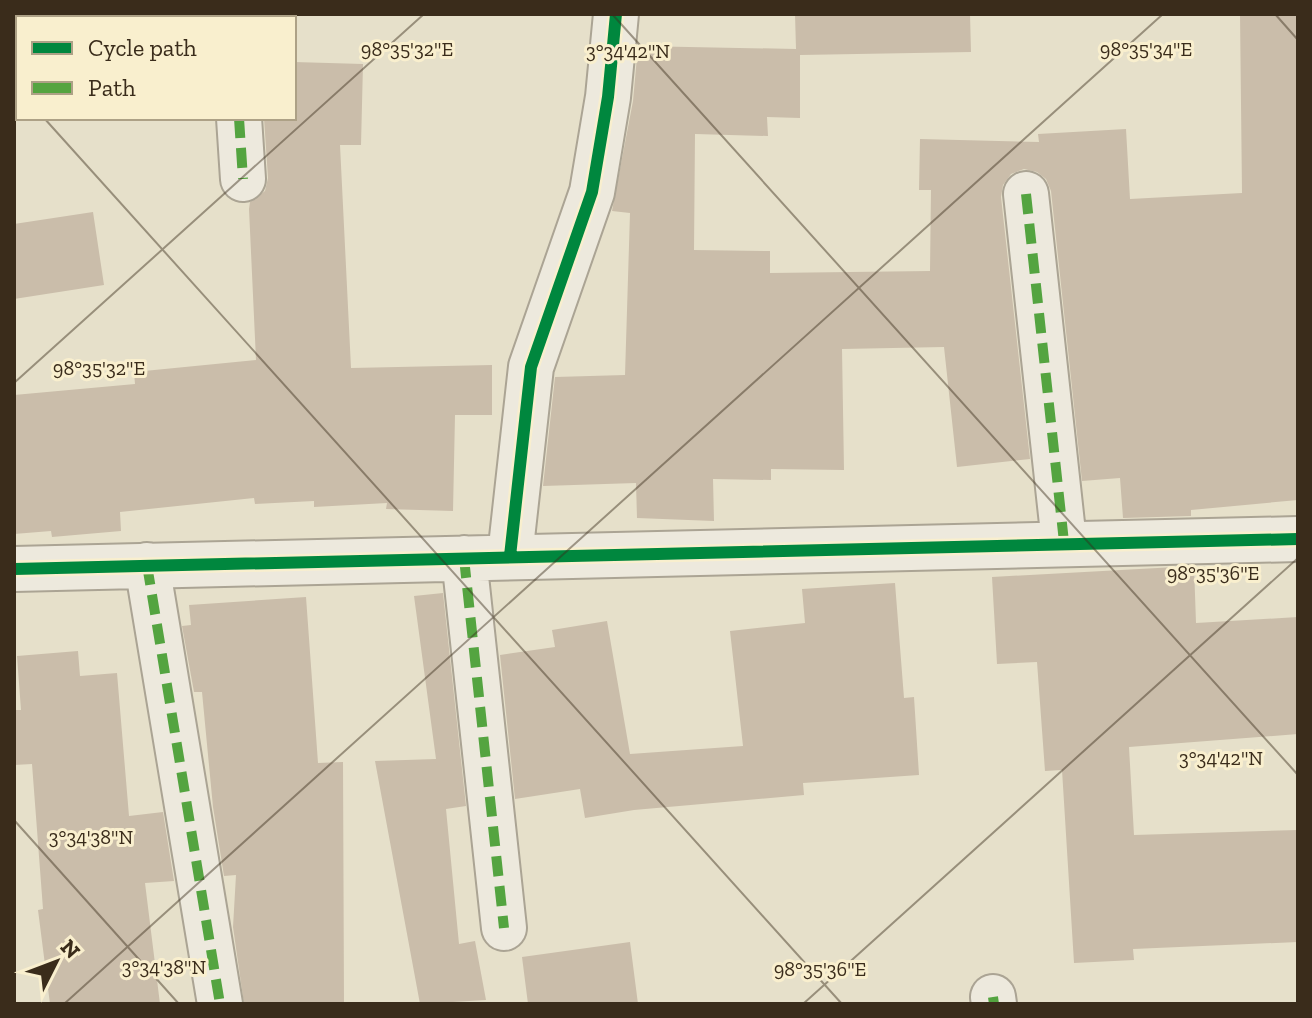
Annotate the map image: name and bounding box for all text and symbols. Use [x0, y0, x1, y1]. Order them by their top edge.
legend [16, 16, 296, 120]
text: Cycle path [88, 33, 197, 62]
text: 98°35'32"E [361, 37, 453, 61]
text: 98°35'34"E [1100, 37, 1192, 61]
text: 3°34'42"N [586, 39, 670, 63]
text: Path [88, 73, 136, 102]
text: 98°35'32"E [53, 356, 145, 380]
text: 98°35'36"E [1167, 561, 1259, 585]
text: 3°34'42"N [1179, 746, 1263, 770]
text: 3°34'38"N [49, 825, 133, 849]
north arrow [16, 922, 96, 1002]
text: N [55, 934, 86, 964]
text: 3°34'38"N [122, 955, 206, 979]
text: 98°35'36"E [774, 957, 866, 981]

